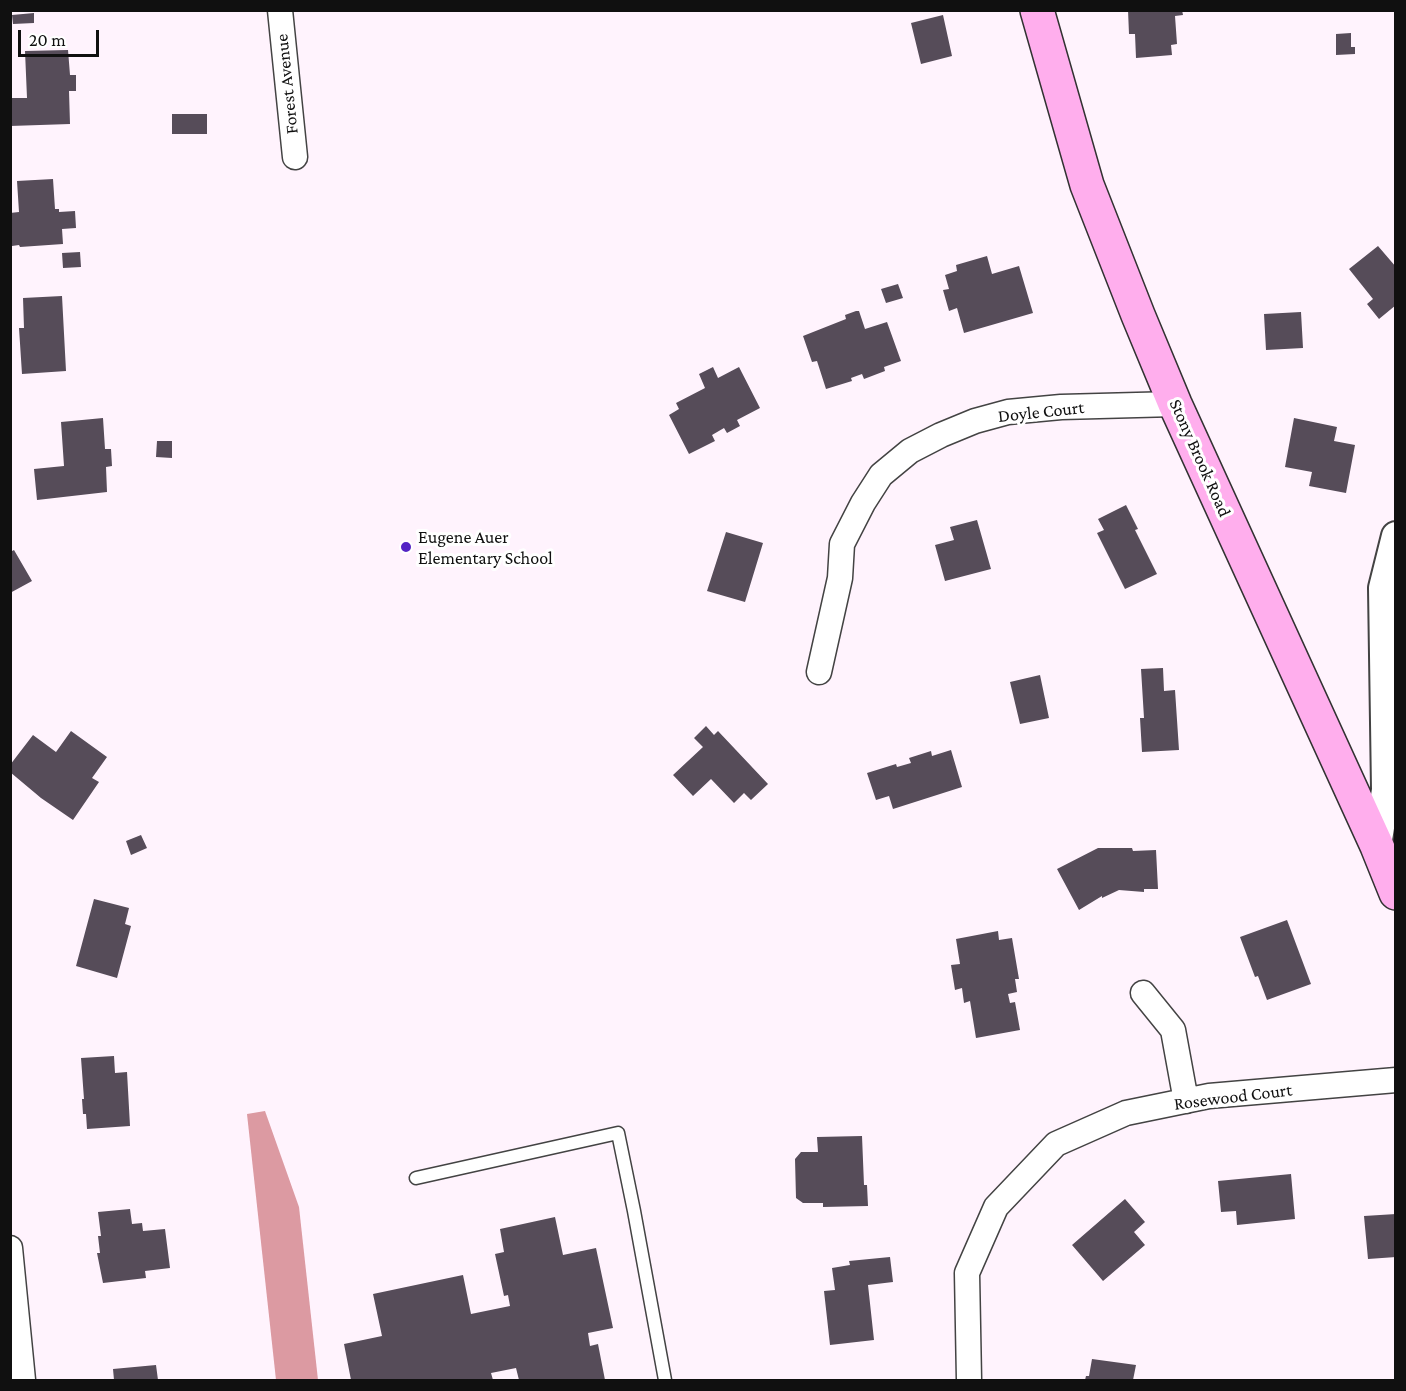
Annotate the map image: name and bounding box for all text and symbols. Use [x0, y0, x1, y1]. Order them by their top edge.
scale bar [21, 18, 102, 56]
text: 20 m [29, 30, 66, 50]
street label: Forest Avenue [271, 33, 303, 135]
street label: Stony Brook Road [1164, 396, 1236, 520]
street label: Doyle Court [997, 397, 1085, 427]
place label: Eugene Auer Elementary School [418, 526, 553, 568]
marker: Eugene Auer Elementary School [399, 540, 413, 554]
street label: Rosewood Court [1173, 1079, 1293, 1115]

